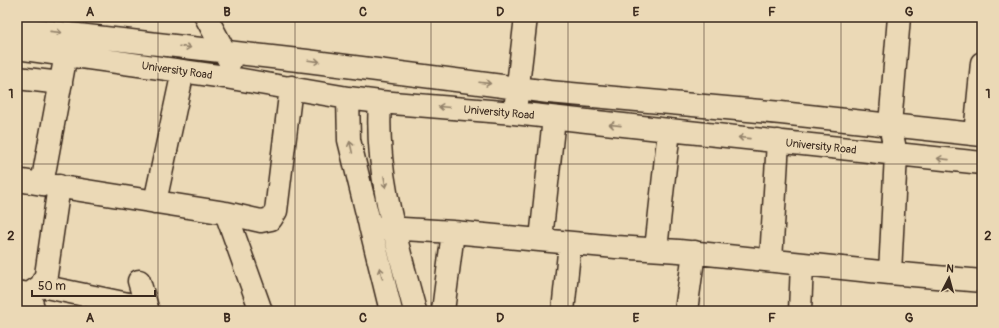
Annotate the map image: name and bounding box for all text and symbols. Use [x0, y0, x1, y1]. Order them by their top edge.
text: A [86, 4, 95, 20]
text: B [223, 4, 231, 20]
text: C [359, 4, 367, 20]
text: D [496, 4, 504, 20]
text: E [633, 4, 640, 20]
text: F [768, 4, 776, 20]
text: G [905, 4, 914, 20]
one-way arrow [49, 28, 62, 36]
one-way arrow [178, 43, 191, 50]
one-way arrow [307, 58, 320, 65]
street label: University Road [141, 59, 213, 82]
one-way arrow [478, 79, 491, 87]
text: 1 [8, 86, 14, 102]
text: 1 [985, 86, 991, 102]
one-way arrow [438, 103, 451, 111]
street label: University Road [463, 103, 535, 122]
one-way arrow [609, 121, 622, 128]
one-way arrow [738, 134, 751, 142]
street label: University Road [785, 136, 857, 157]
one-way arrow [346, 141, 354, 154]
one-way arrow [937, 155, 950, 162]
one-way arrow [381, 175, 389, 188]
text: 2 [7, 228, 15, 244]
text: 2 [984, 228, 992, 244]
north arrow [929, 258, 969, 298]
text: N [946, 262, 955, 275]
one-way arrow [377, 267, 385, 280]
scale bar [32, 272, 155, 298]
text: 50 m [38, 279, 66, 294]
text: A [86, 310, 95, 326]
text: B [223, 310, 231, 326]
text: C [359, 310, 367, 326]
text: D [496, 310, 504, 326]
text: E [633, 310, 640, 326]
text: F [768, 310, 776, 326]
text: G [905, 310, 914, 326]

